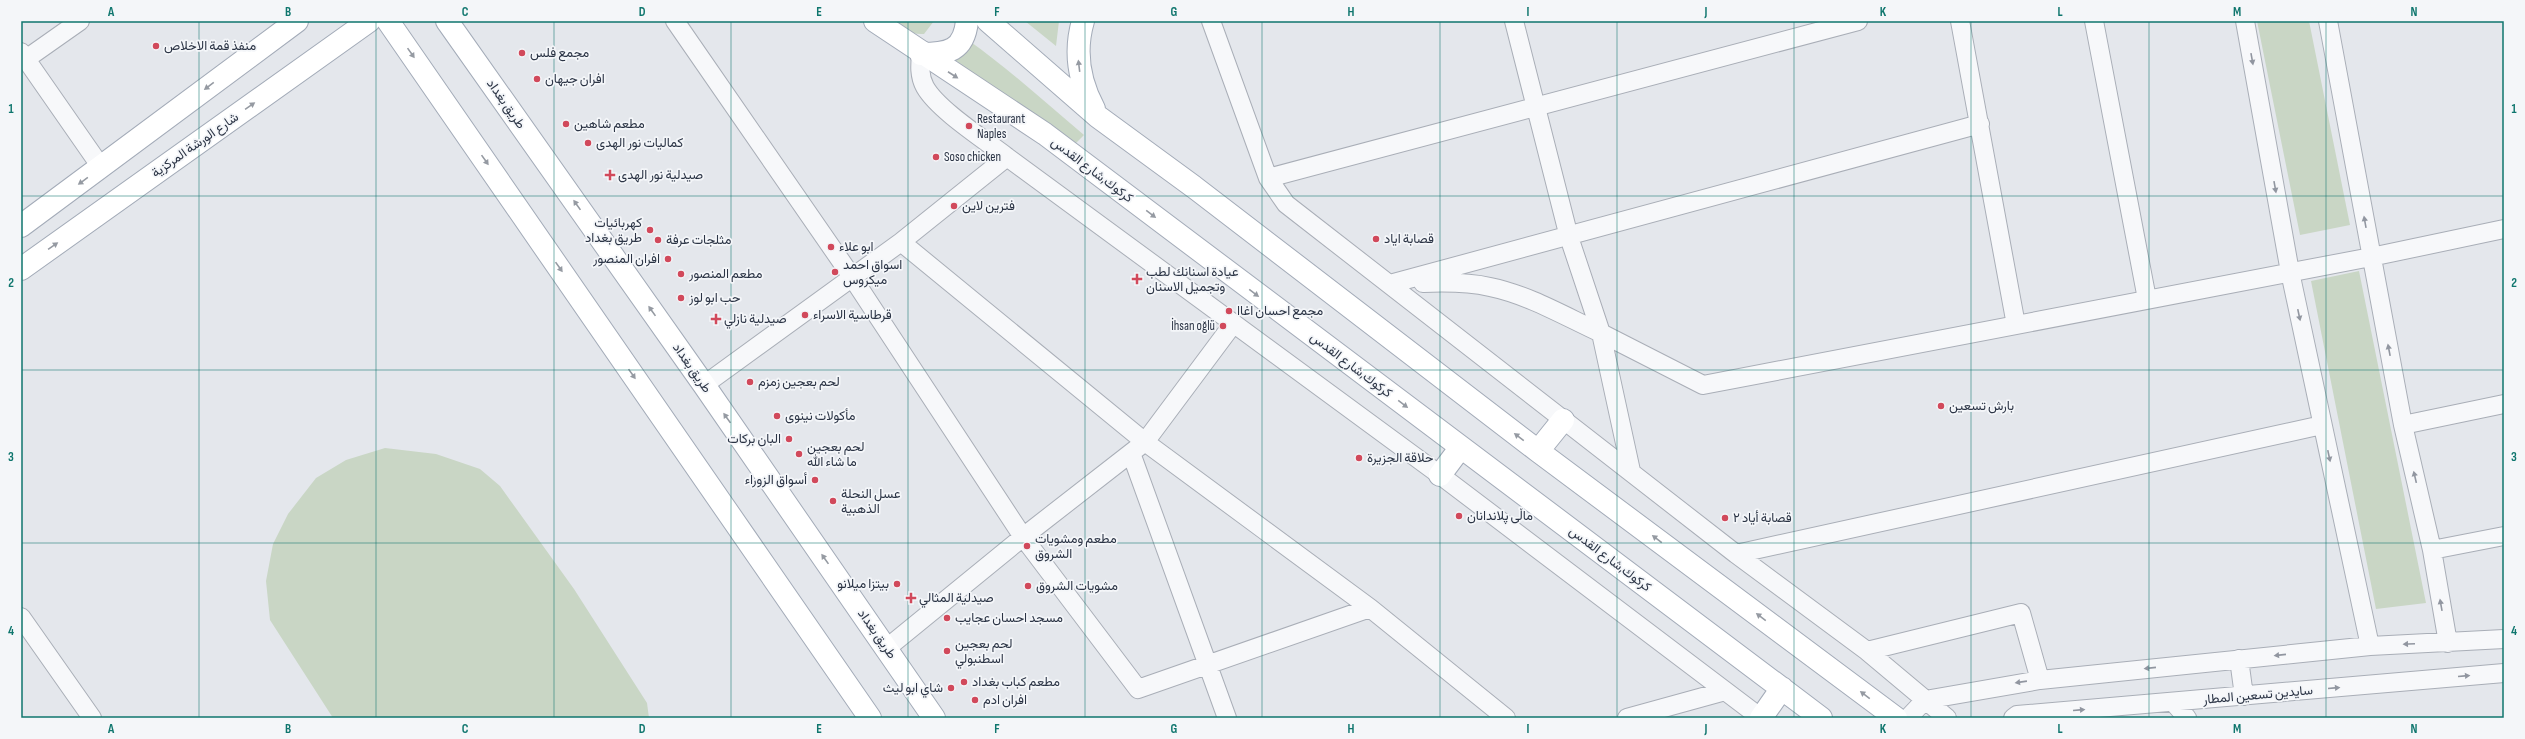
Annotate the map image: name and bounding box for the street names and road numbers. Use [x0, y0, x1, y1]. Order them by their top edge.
street label: طريق بغداد [483, 76, 529, 132]
street label: شارع الورشة المركزية [148, 109, 242, 182]
street label: كركوك,شارع القدس [1047, 134, 1136, 207]
street label: كركوك,شارع القدس [1306, 329, 1395, 402]
street label: طريق بغداد [669, 340, 715, 396]
street label: كركوك,شارع القدس [1565, 523, 1654, 596]
street label: طريق بغداد [854, 606, 900, 662]
street label: سايدين تسعين المطار [2201, 682, 2314, 708]

